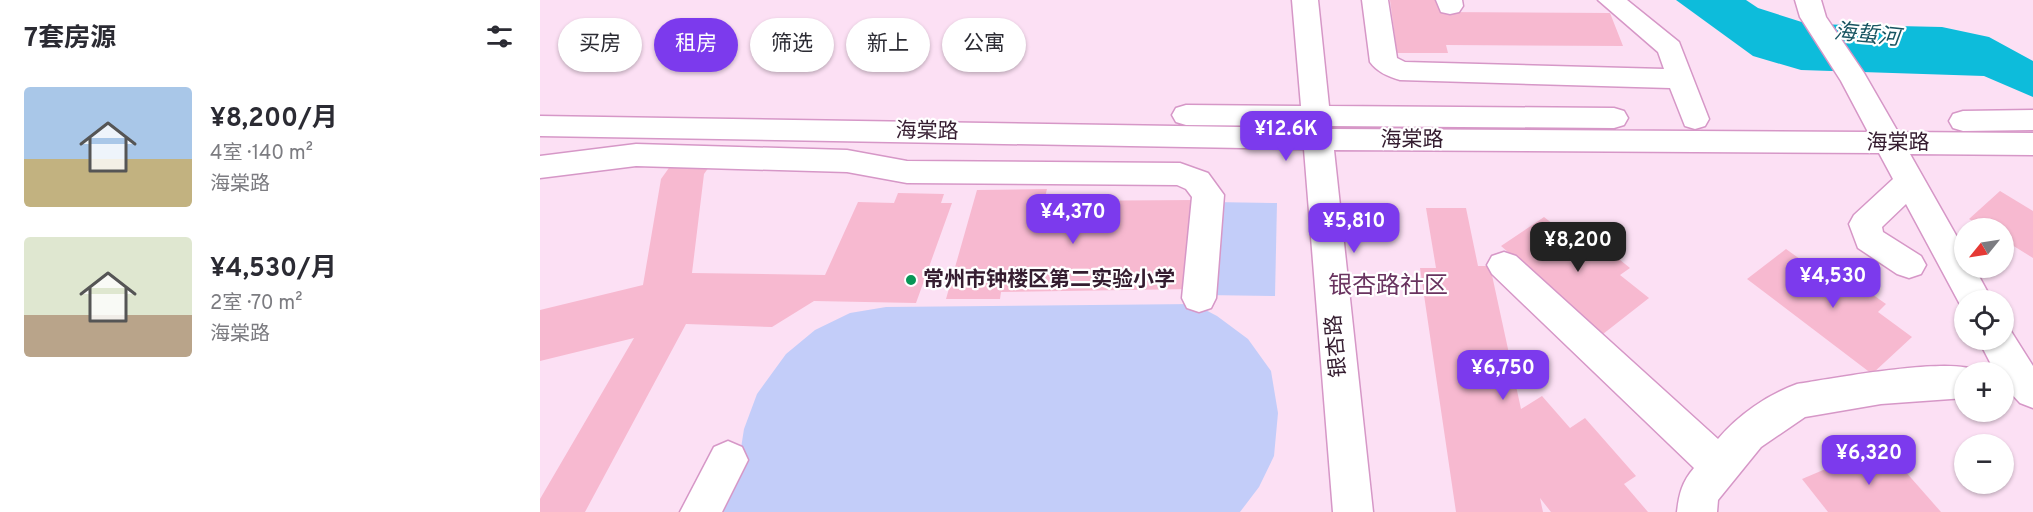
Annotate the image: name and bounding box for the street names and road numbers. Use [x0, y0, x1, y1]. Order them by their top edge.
street label: 海棠路 [895, 118, 959, 146]
street label: 海棠路 [1381, 127, 1444, 154]
street label: 海棠路 [1867, 130, 1930, 157]
street label: 银杏路 [1321, 313, 1353, 379]

